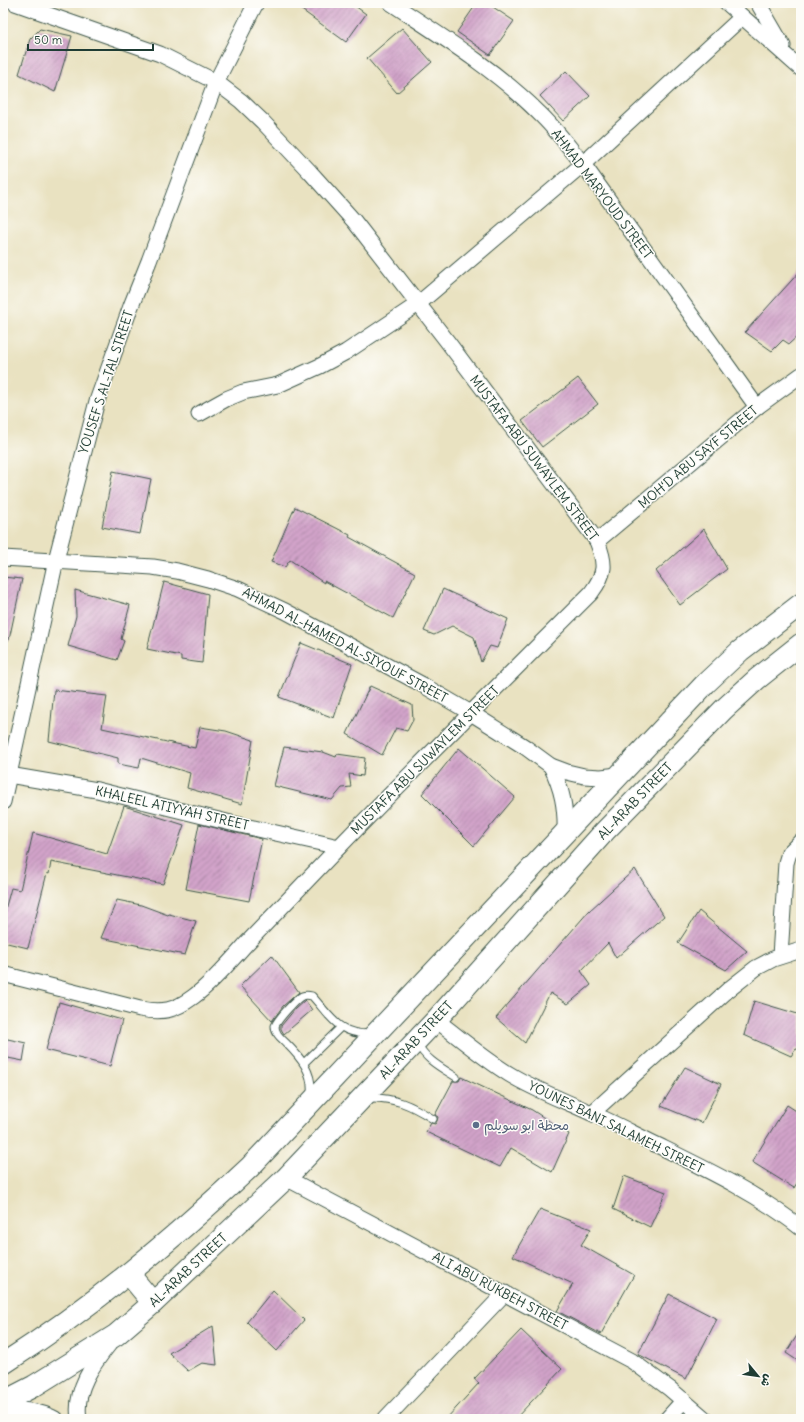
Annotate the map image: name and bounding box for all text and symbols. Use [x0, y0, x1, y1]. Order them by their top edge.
scale bar [28, 26, 153, 52]
text: 50 m [34, 32, 63, 47]
street label: AHMAD MARYOUD STREET [548, 126, 657, 263]
street label: YOUSEF S AL-TAL STREET [75, 308, 137, 456]
street label: MUSTAFA ABU SUWAYLEM STREET [466, 372, 602, 545]
street label: MOH‘D ABU SAYF STREET [635, 402, 761, 512]
street label: AHMAD AL-HAMED AL-SIYOUF STREET [239, 583, 451, 707]
street label: MUSTAFA ABU SUWAYLEM STREET [347, 682, 503, 838]
street label: AL-ARAB STREET [594, 759, 676, 843]
street label: KHALEEL ATIYYAH STREET [93, 782, 251, 834]
street label: AL-ARAB STREET [375, 997, 457, 1083]
street label: YOUNES BANI SALAMEH STREET [525, 1077, 707, 1177]
place label: محطة ابو سويلم [484, 1117, 569, 1136]
marker: محطة ابو سويلم [471, 1120, 481, 1130]
street label: AL-ARAB STREET [145, 1229, 231, 1311]
street label: ALI ABU RUKBEH STREET [429, 1248, 571, 1334]
north arrow [738, 1356, 778, 1396]
text: ش [758, 1372, 776, 1390]

